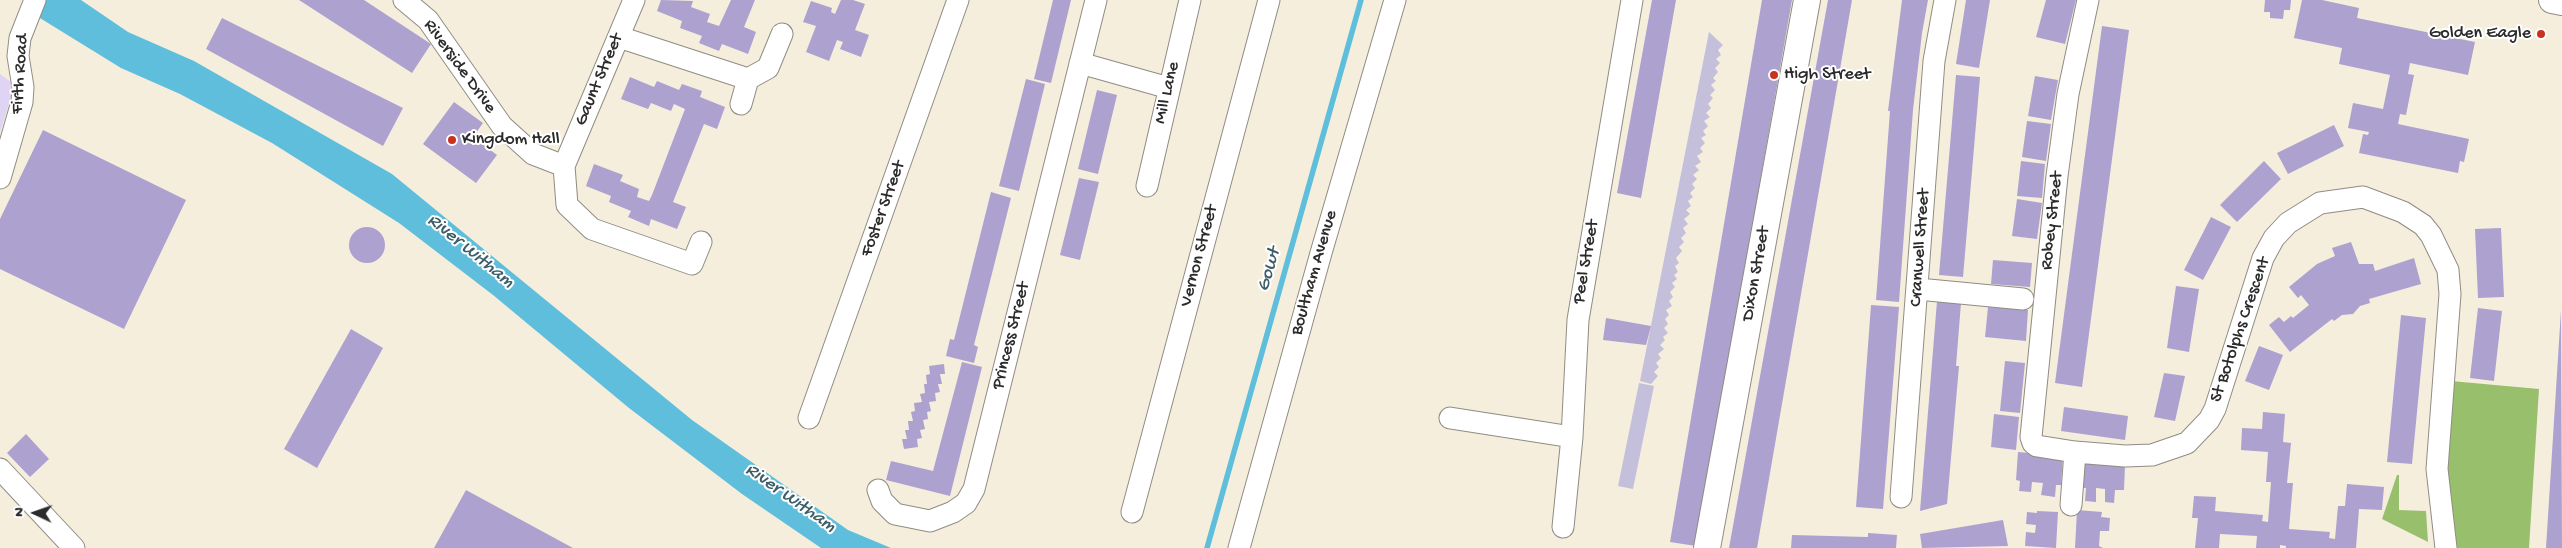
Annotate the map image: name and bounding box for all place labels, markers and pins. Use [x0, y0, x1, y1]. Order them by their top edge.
place label: Golden Eagle [2429, 23, 2531, 45]
marker: Golden Eagle [2535, 28, 2547, 40]
place label: High Street [1784, 64, 1870, 86]
marker: High Street [1768, 69, 1780, 81]
place label: Kingdom Hall [462, 129, 560, 151]
marker: Kingdom Hall [446, 134, 458, 146]

